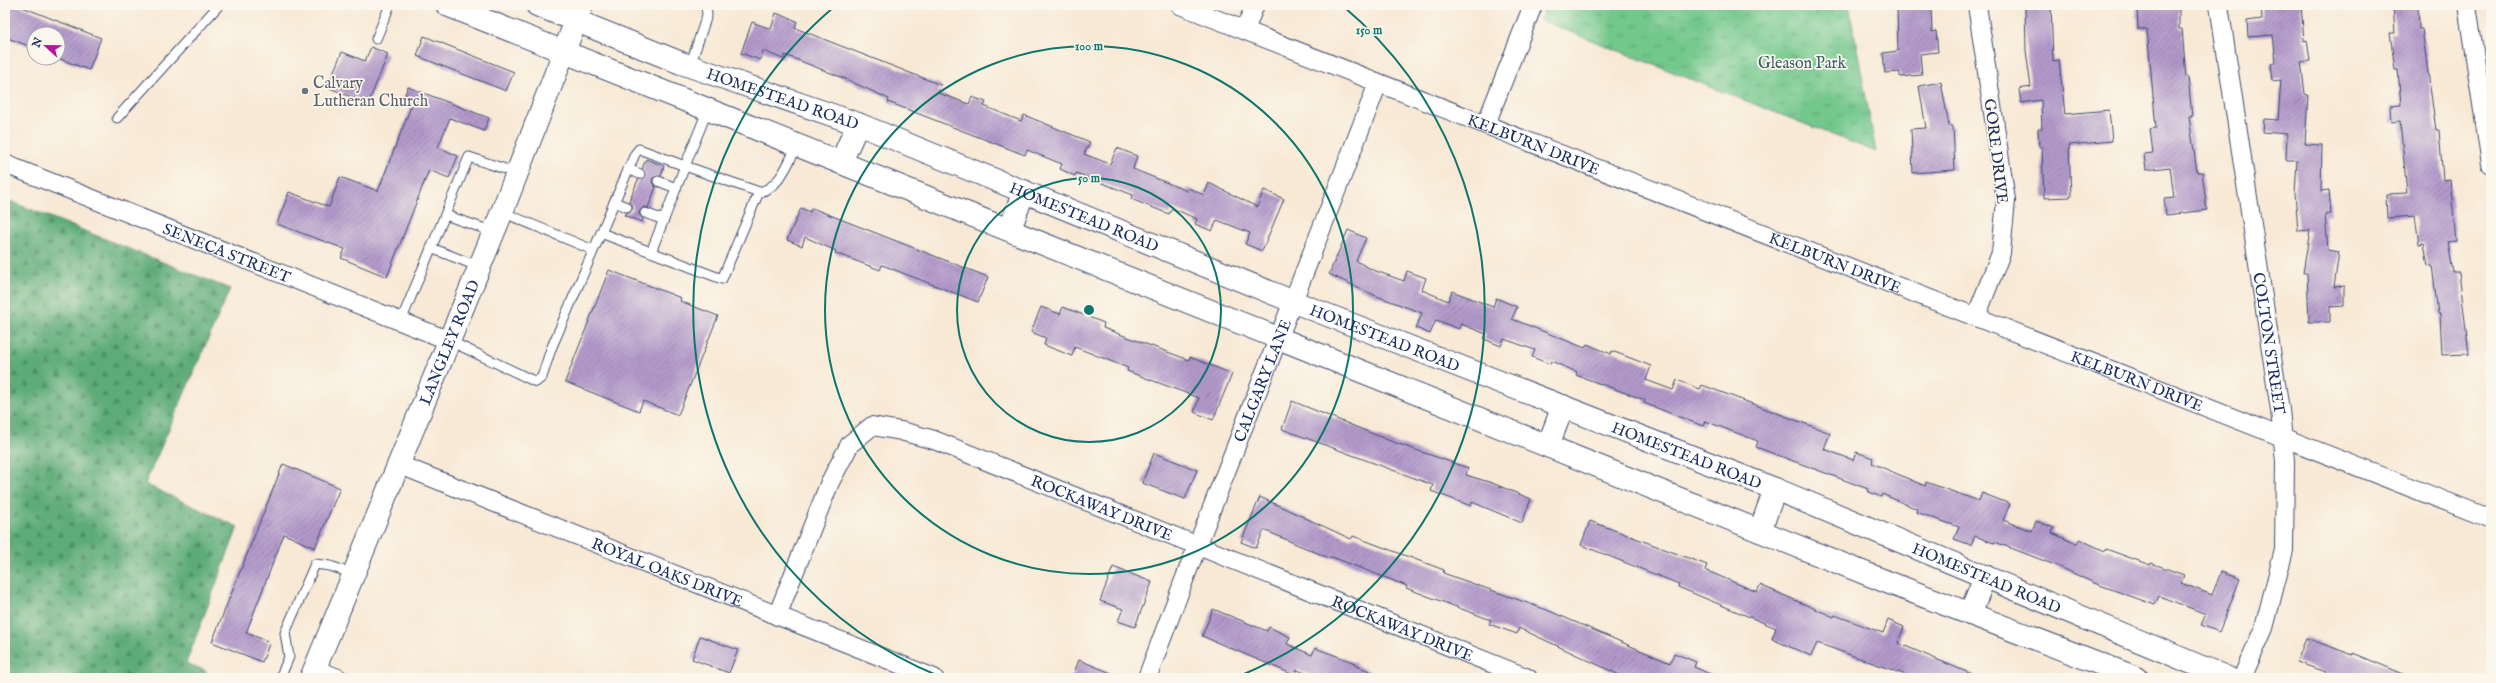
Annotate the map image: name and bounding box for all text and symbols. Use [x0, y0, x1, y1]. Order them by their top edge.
text: 150 m [1356, 23, 1383, 38]
north arrow [26, 26, 66, 66]
text: N [29, 35, 46, 51]
text: 100 m [1075, 39, 1104, 54]
park label: Gleason Park [1758, 54, 1846, 74]
street label: HOMESTEAD ROAD [704, 65, 861, 135]
place label: Calvary Lutheran Church [313, 74, 429, 112]
marker: Calvary Lutheran Church [300, 86, 310, 96]
street label: GORE DRIVE [1979, 98, 2011, 205]
street label: KELBURN DRIVE [1464, 111, 1602, 181]
text: 50 m [1078, 171, 1101, 186]
street label: HOMESTEAD ROAD [1006, 179, 1161, 258]
street label: SENECA STREET [160, 220, 293, 289]
street label: KELBURN DRIVE [1766, 229, 1904, 299]
street label: COLTON STREET [2247, 271, 2289, 416]
street label: LANGLEY ROAD [416, 277, 485, 408]
street label: HOMESTEAD ROAD [1306, 301, 1462, 377]
centre of rings [1082, 303, 1096, 317]
street label: CALGARY LANE [1230, 317, 1297, 445]
street label: KELBURN DRIVE [2067, 347, 2205, 417]
street label: HOMESTEAD ROAD [1608, 418, 1764, 495]
street label: ROCKAWAY DRIVE [1027, 472, 1175, 546]
street label: ROYAL OAKS DRIVE [588, 534, 745, 613]
street label: HOMESTEAD ROAD [1909, 539, 2064, 619]
street label: ROCKAWAY DRIVE [1328, 592, 1476, 667]

